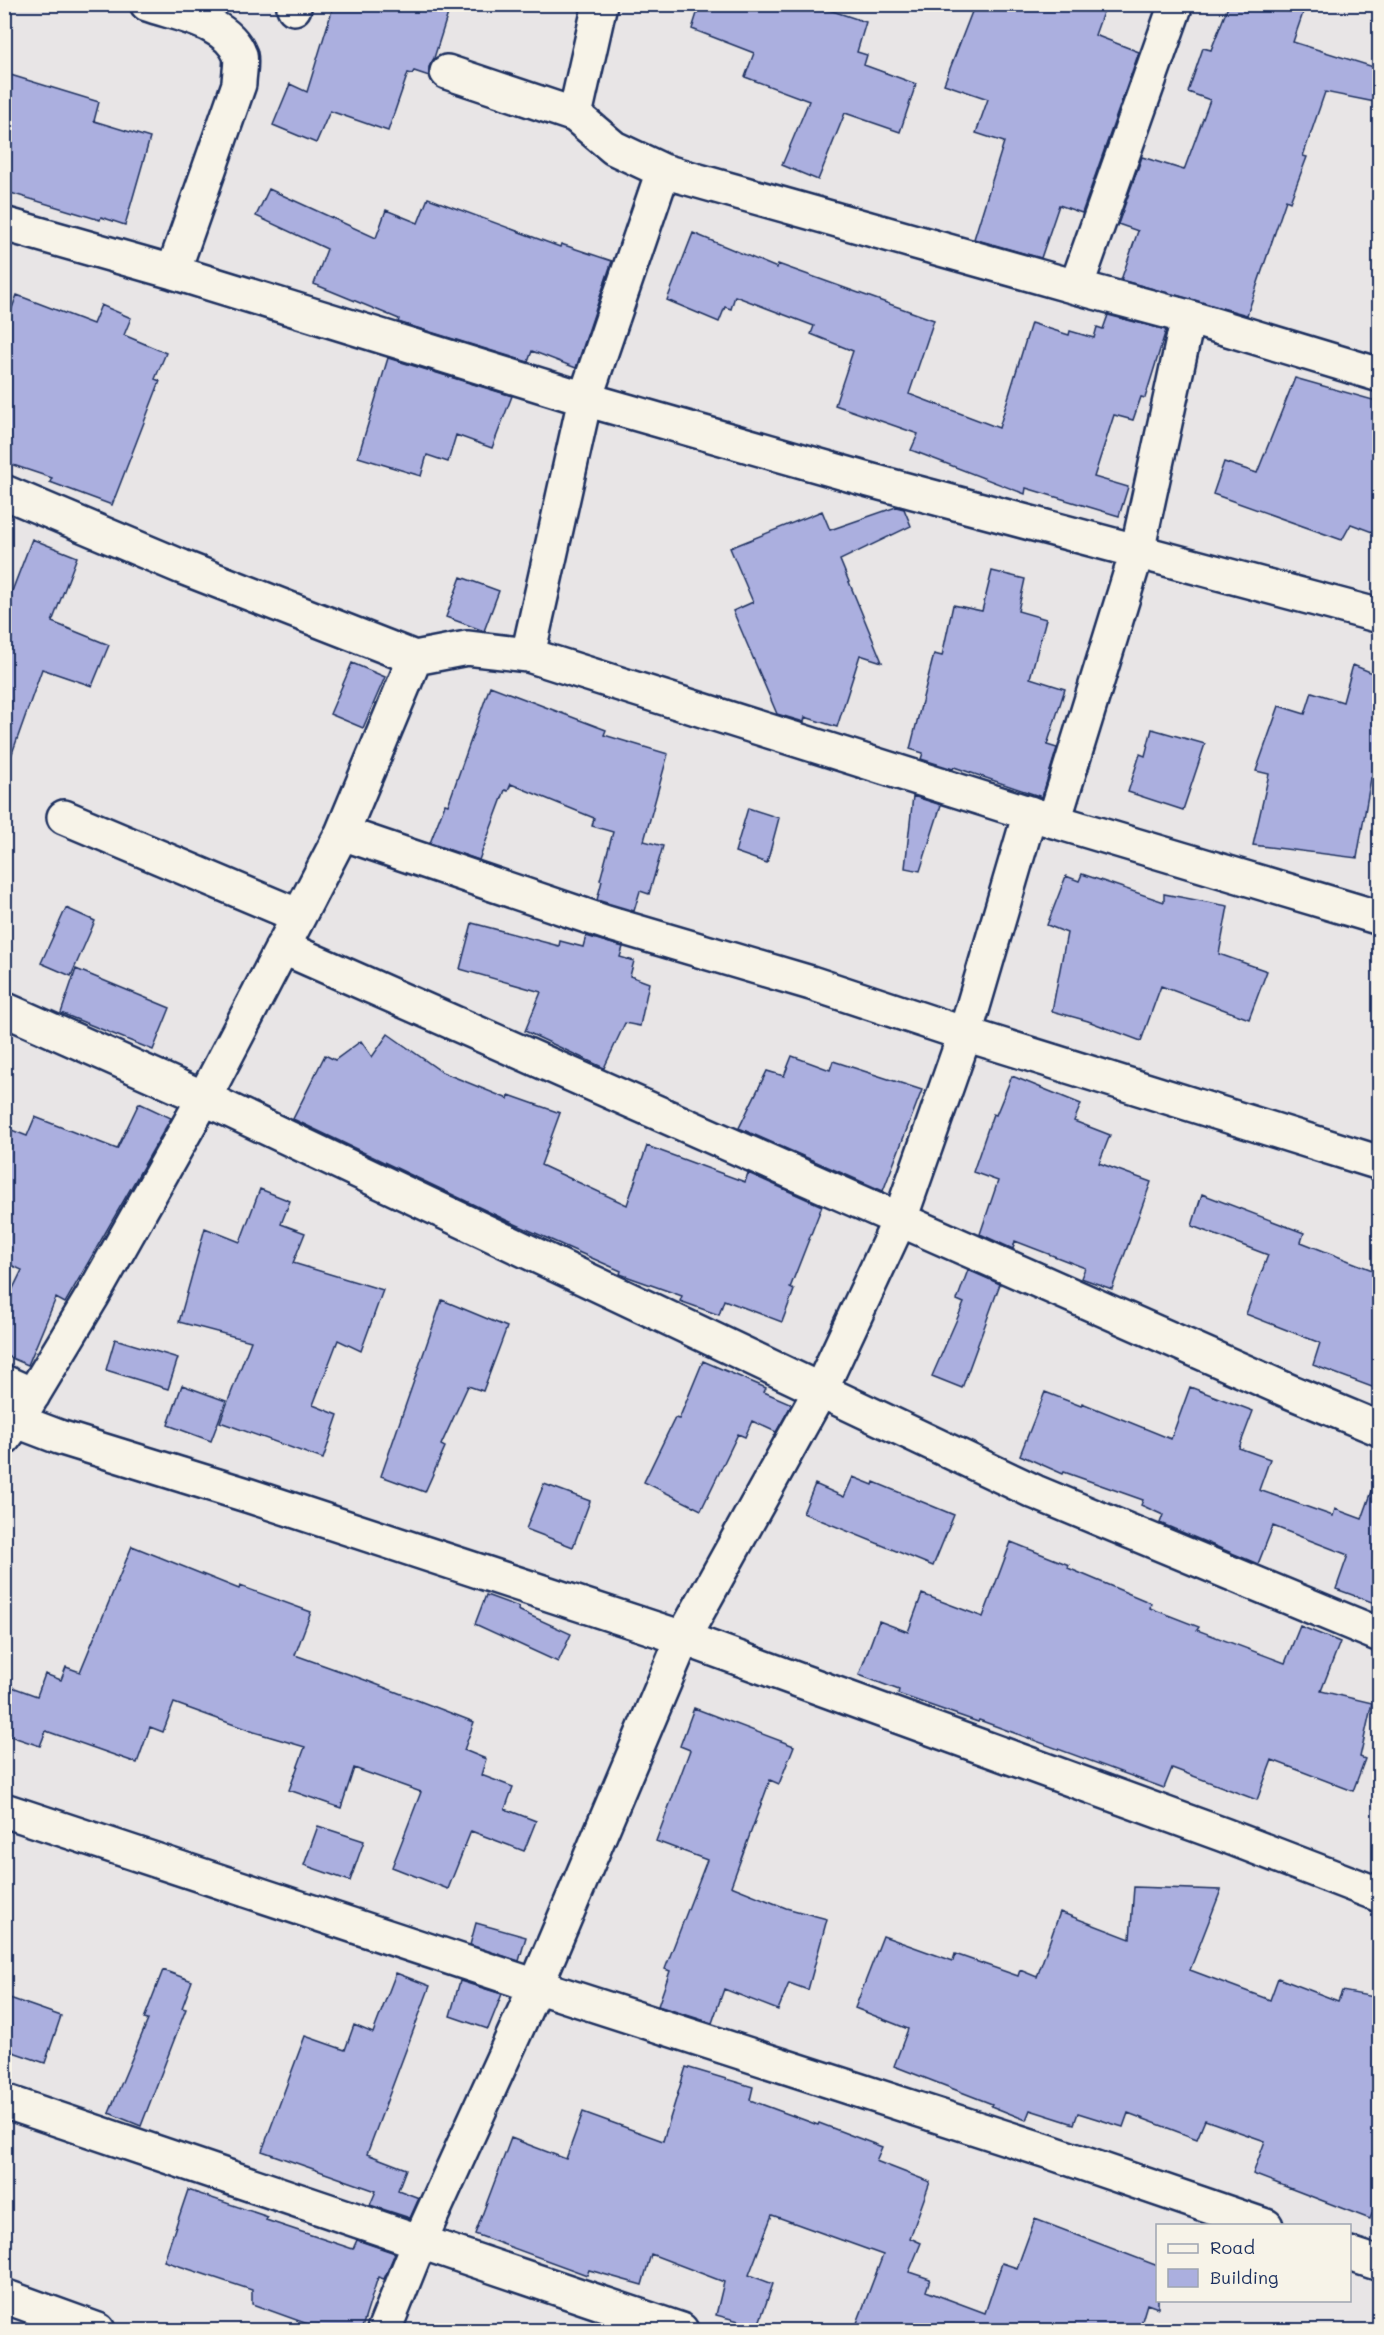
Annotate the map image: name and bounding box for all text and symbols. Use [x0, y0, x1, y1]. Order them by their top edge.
legend [1156, 2224, 1351, 2302]
text: Road [1210, 2235, 1255, 2259]
text: Building [1210, 2265, 1278, 2289]

